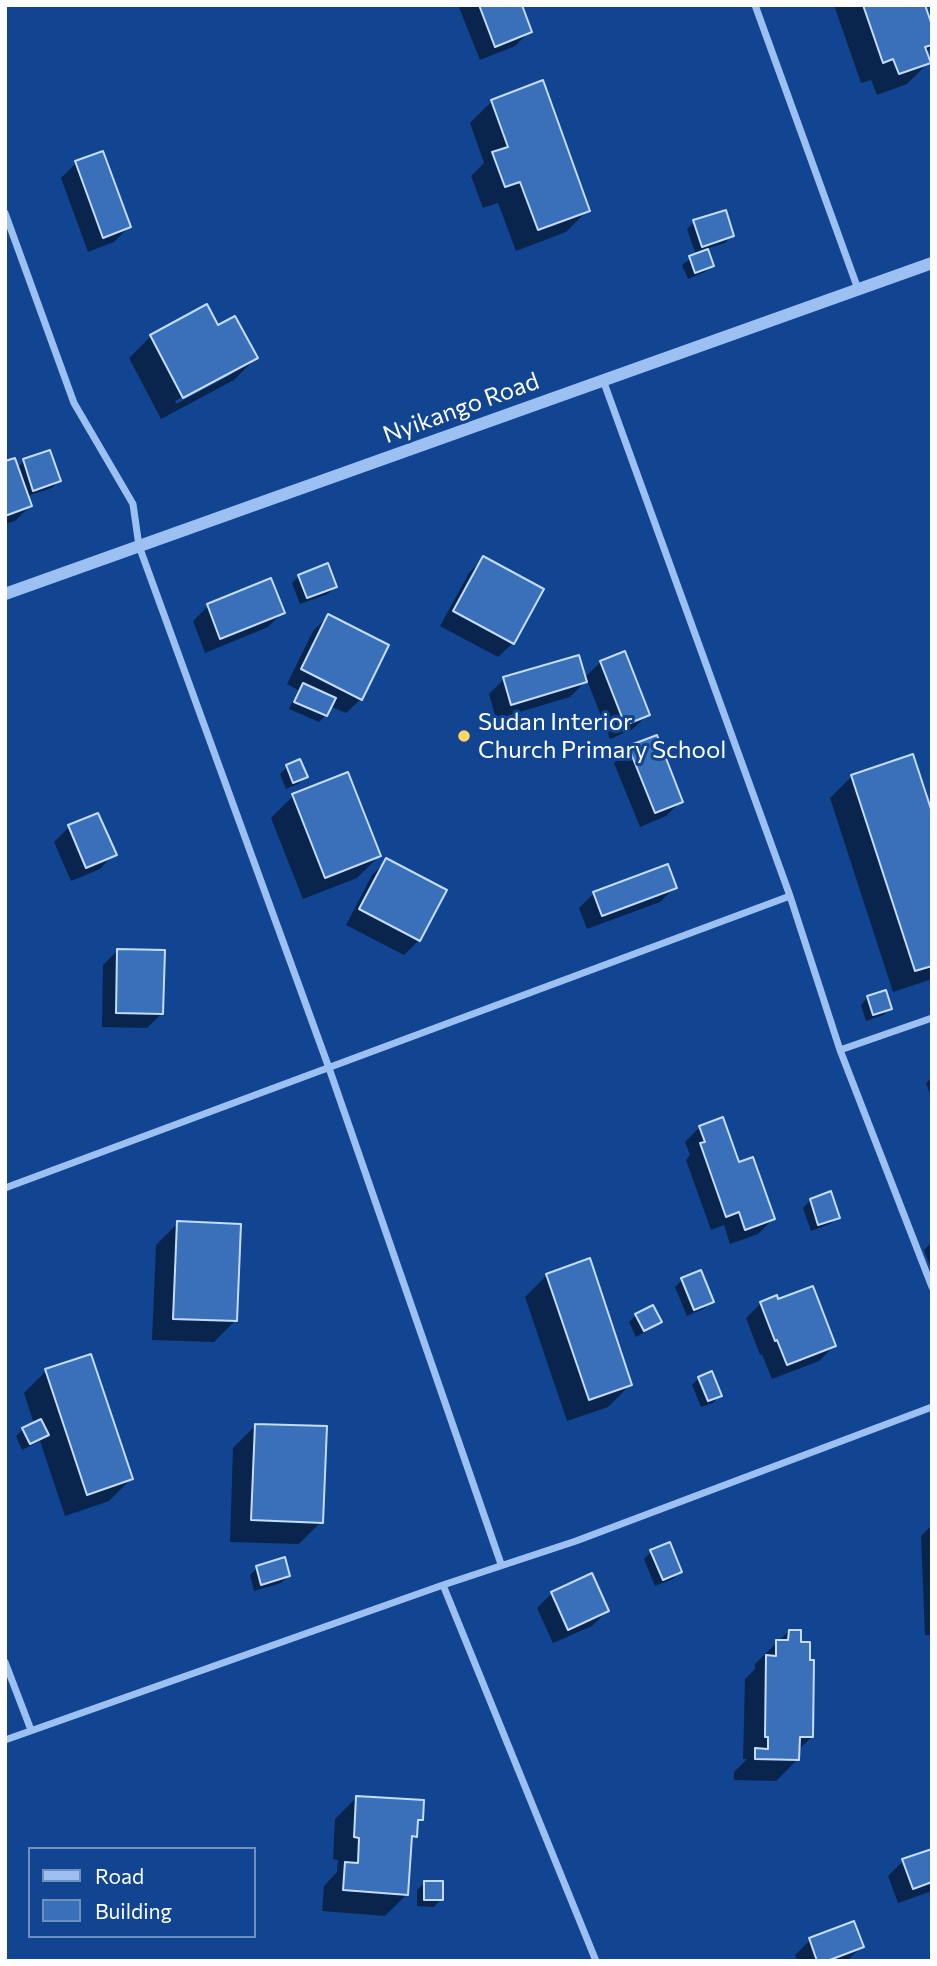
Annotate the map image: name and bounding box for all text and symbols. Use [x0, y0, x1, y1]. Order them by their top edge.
street label: Nyikango Road [379, 366, 543, 450]
place label: Sudan Interior Church Primary School [478, 708, 726, 764]
marker: Sudan Interior Church Primary School [456, 728, 472, 744]
legend [28, 1847, 256, 1938]
text: Road [95, 1863, 144, 1888]
text: Building [95, 1898, 172, 1923]

